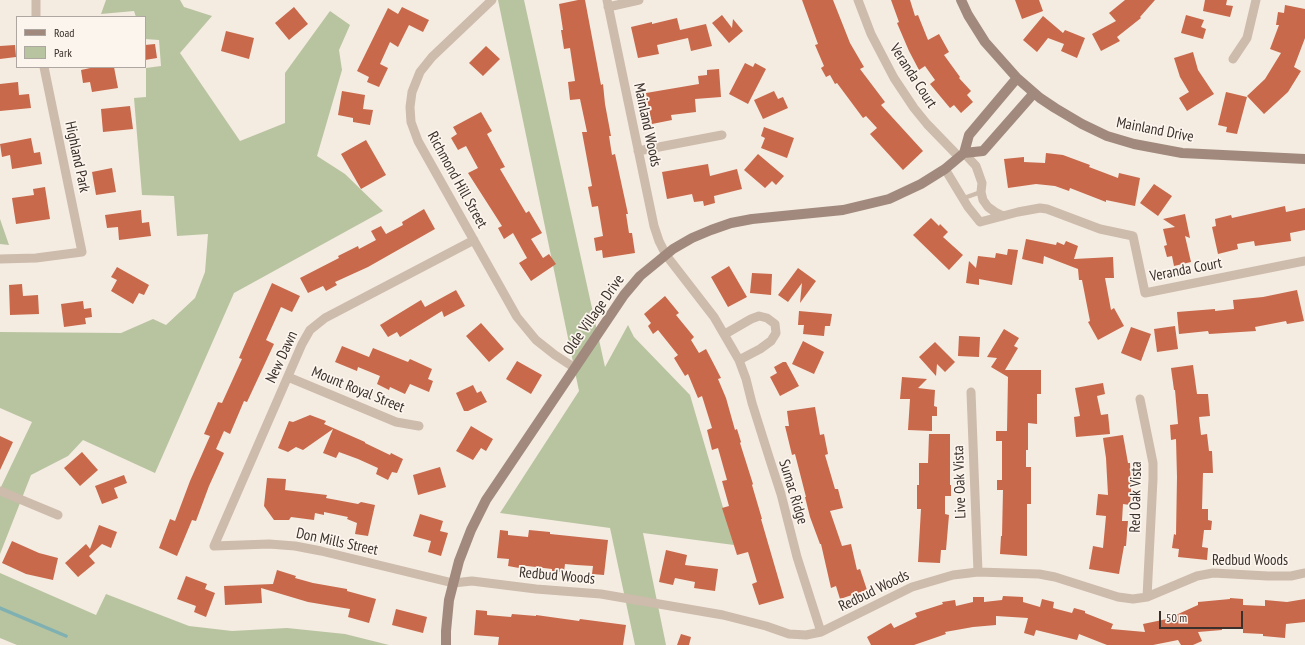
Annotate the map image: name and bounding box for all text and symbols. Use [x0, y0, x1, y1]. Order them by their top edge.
legend [16, 16, 146, 68]
text: Road [54, 25, 74, 40]
street label: Veranda Court [886, 41, 940, 111]
text: Park [54, 45, 72, 60]
street label: Mainland Woods [629, 81, 665, 169]
street label: Mainland Drive [1115, 114, 1195, 146]
street label: Highland Park [61, 120, 93, 194]
street label: Richmond Hill Street [423, 129, 491, 231]
street label: Veranda Court [1149, 254, 1223, 286]
street label: Olde Village Drive [560, 271, 628, 359]
street label: New Dawn [262, 328, 302, 386]
street label: Mount Royal Street [309, 363, 407, 417]
street label: Live Oak Vista [950, 445, 970, 519]
street label: Sumac Ridge [775, 457, 811, 527]
street label: Red Oak Vista [1126, 461, 1146, 533]
street label: Don Mills Street [294, 525, 380, 559]
street label: Redbud Woods [1212, 552, 1288, 570]
street label: Redbud Woods [518, 564, 596, 588]
street label: Redbud Woods [836, 566, 912, 616]
scale bar [1161, 603, 1245, 629]
text: 50 m [1166, 610, 1187, 625]

